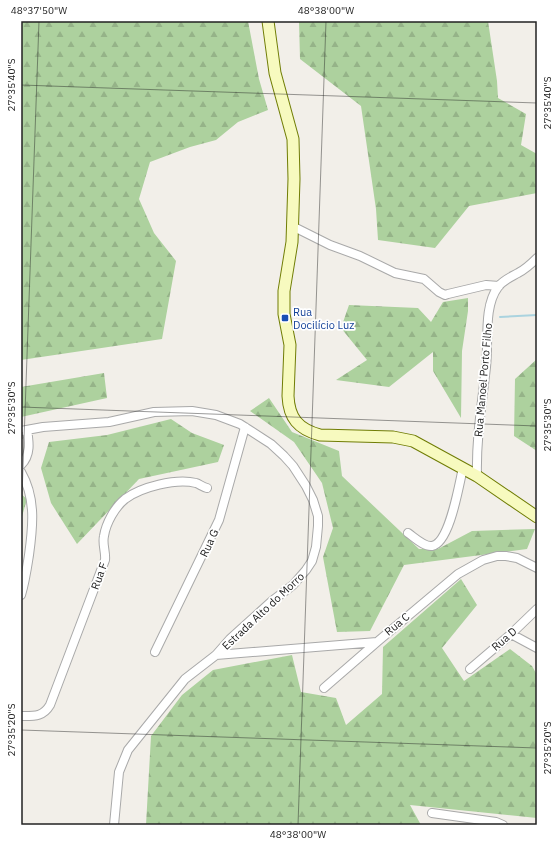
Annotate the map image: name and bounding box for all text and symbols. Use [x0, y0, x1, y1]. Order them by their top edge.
text: 48°37'50"W [11, 4, 67, 17]
text: 48°38'00"W [298, 4, 354, 17]
text: 27°35'40"S [5, 58, 18, 112]
text: 27°35'40"S [541, 76, 554, 130]
place label: Rua Docilício Luz [293, 305, 354, 332]
marker: Rua Docilício Luz [280, 313, 290, 323]
street label: Rua Manoel Porto Filho [471, 323, 495, 437]
text: 27°35'30"S [5, 381, 18, 435]
text: 27°35'30"S [541, 398, 554, 452]
street label: Rua G [196, 527, 222, 559]
street label: Rua F [88, 560, 110, 592]
street label: Estrada Alto do Morro [219, 569, 307, 653]
street label: Rua C [382, 609, 413, 639]
street label: Rua D [488, 624, 520, 654]
text: 27°35'20"S [5, 703, 18, 757]
text: 27°35'20"S [541, 721, 554, 775]
text: 48°38'00"W [270, 828, 326, 841]

